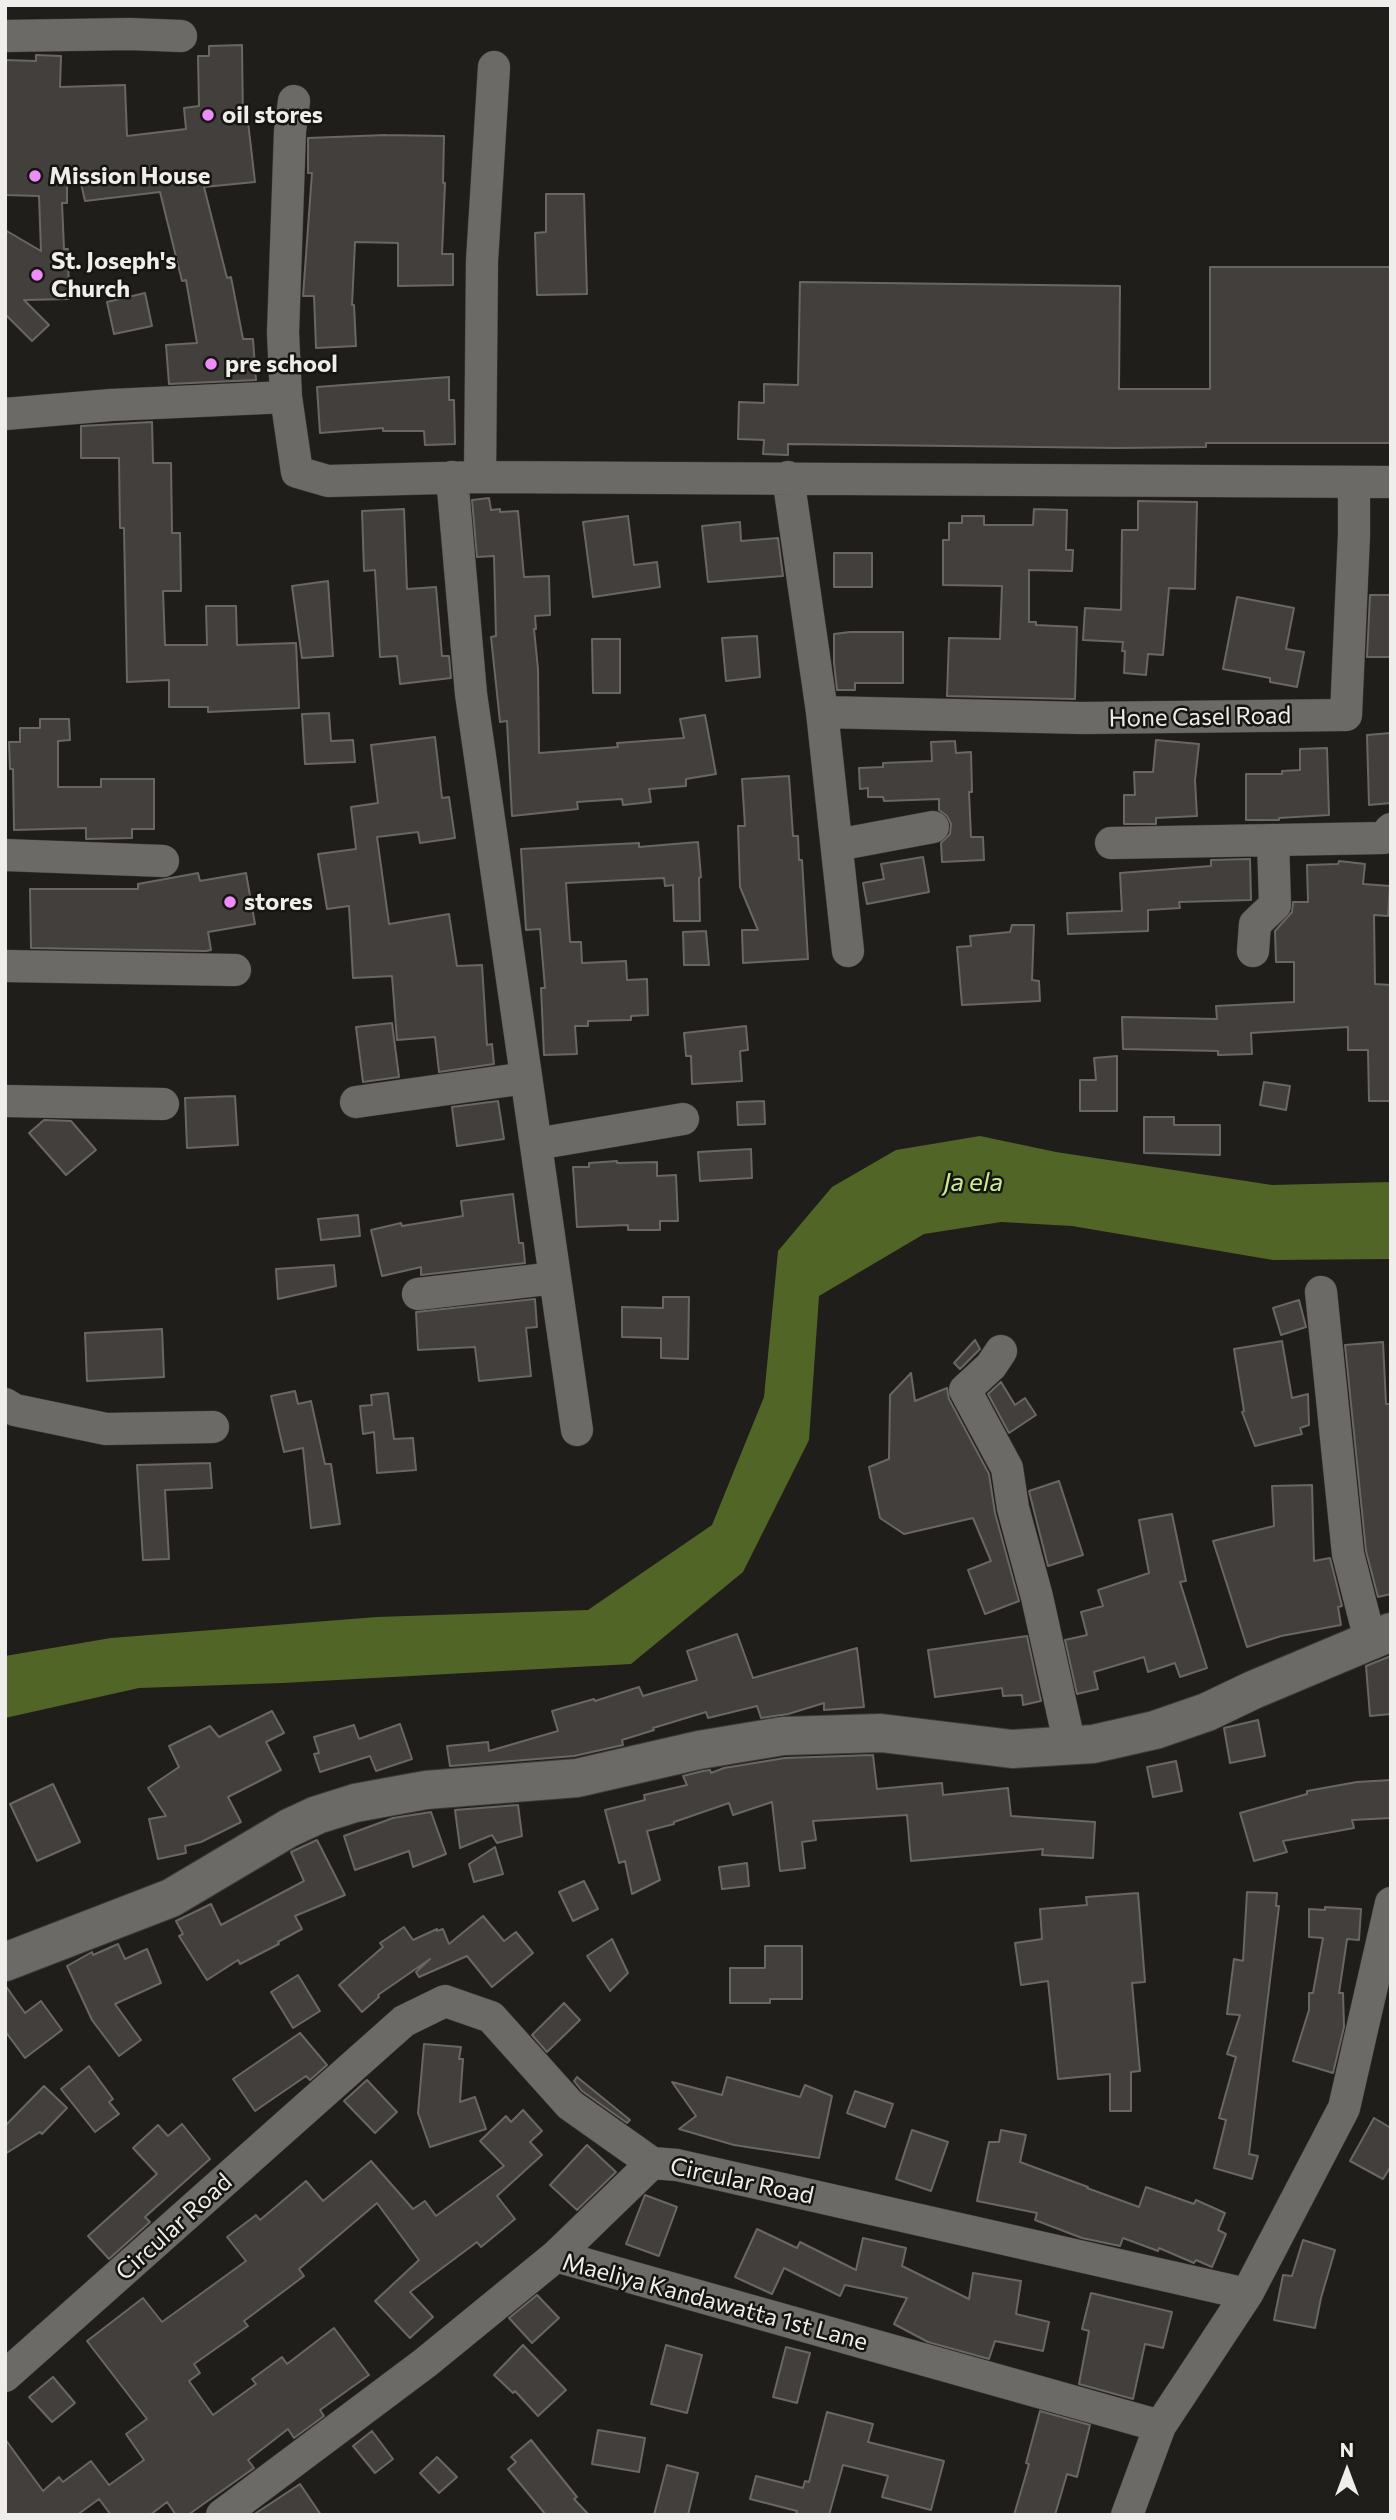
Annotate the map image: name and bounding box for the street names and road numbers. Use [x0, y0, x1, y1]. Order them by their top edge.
street label: Hone Casel Road [1108, 701, 1292, 733]
street label: Circular Road [668, 2152, 816, 2210]
street label: Circular Road [110, 2167, 238, 2287]
street label: Maeliya Kandawatta 1st Lane [559, 2247, 871, 2357]

